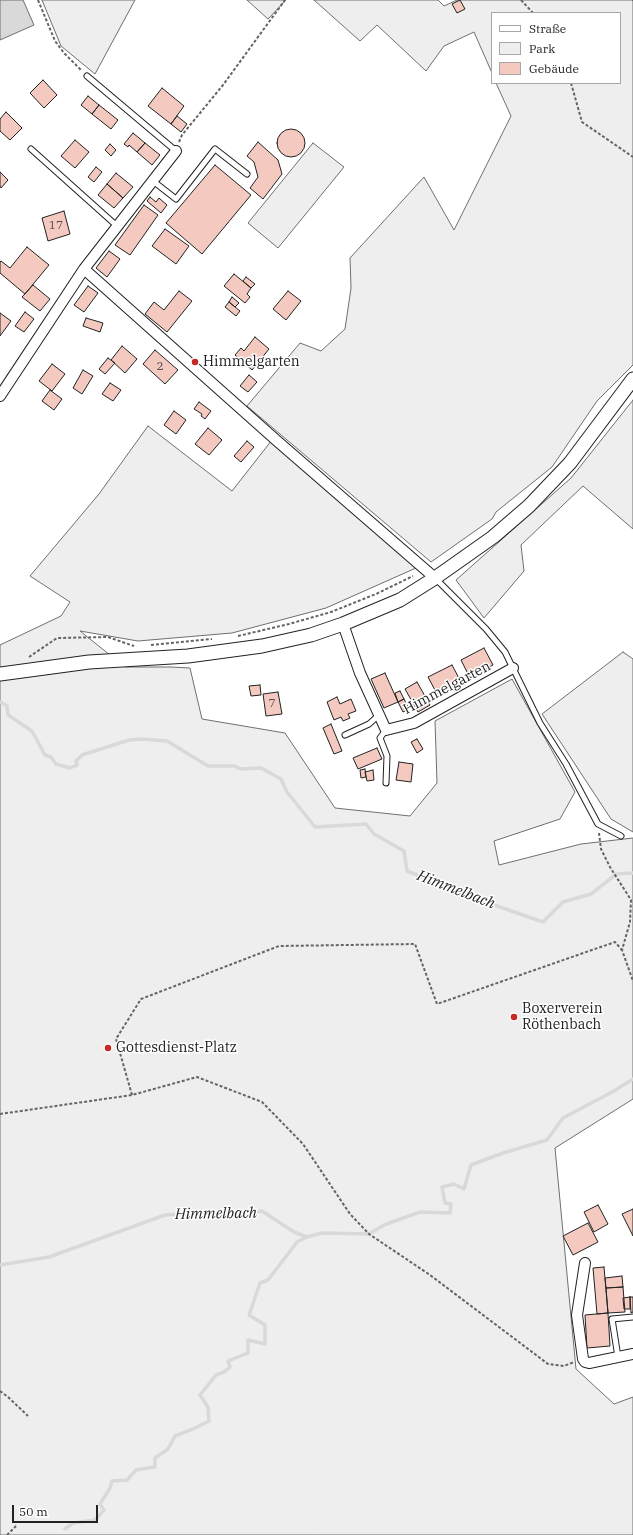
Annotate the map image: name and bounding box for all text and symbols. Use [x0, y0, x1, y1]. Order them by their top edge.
legend [491, 12, 621, 84]
text: Straße [529, 21, 566, 36]
text: Park [529, 41, 555, 56]
text: Gebäude [529, 61, 579, 76]
house number: 17 [49, 219, 63, 233]
place label: Himmelgarten [203, 354, 300, 370]
marker: Himmelgarten [190, 357, 200, 367]
house number: 2 [156, 360, 164, 374]
street label: Himmelgarten [400, 658, 494, 718]
house number: 7 [268, 697, 276, 711]
water label: Himmelbach [414, 867, 498, 913]
place label: Boxerverein Röthenbach [522, 1001, 603, 1034]
marker: Boxerverein Röthenbach [509, 1012, 519, 1022]
place label: Gottesdienst-Platz [116, 1040, 237, 1056]
marker: Gottesdienst-Platz [103, 1043, 113, 1053]
water label: Himmelbach [175, 1204, 257, 1224]
scale bar [14, 1497, 100, 1523]
text: 50 m [19, 1504, 48, 1519]

